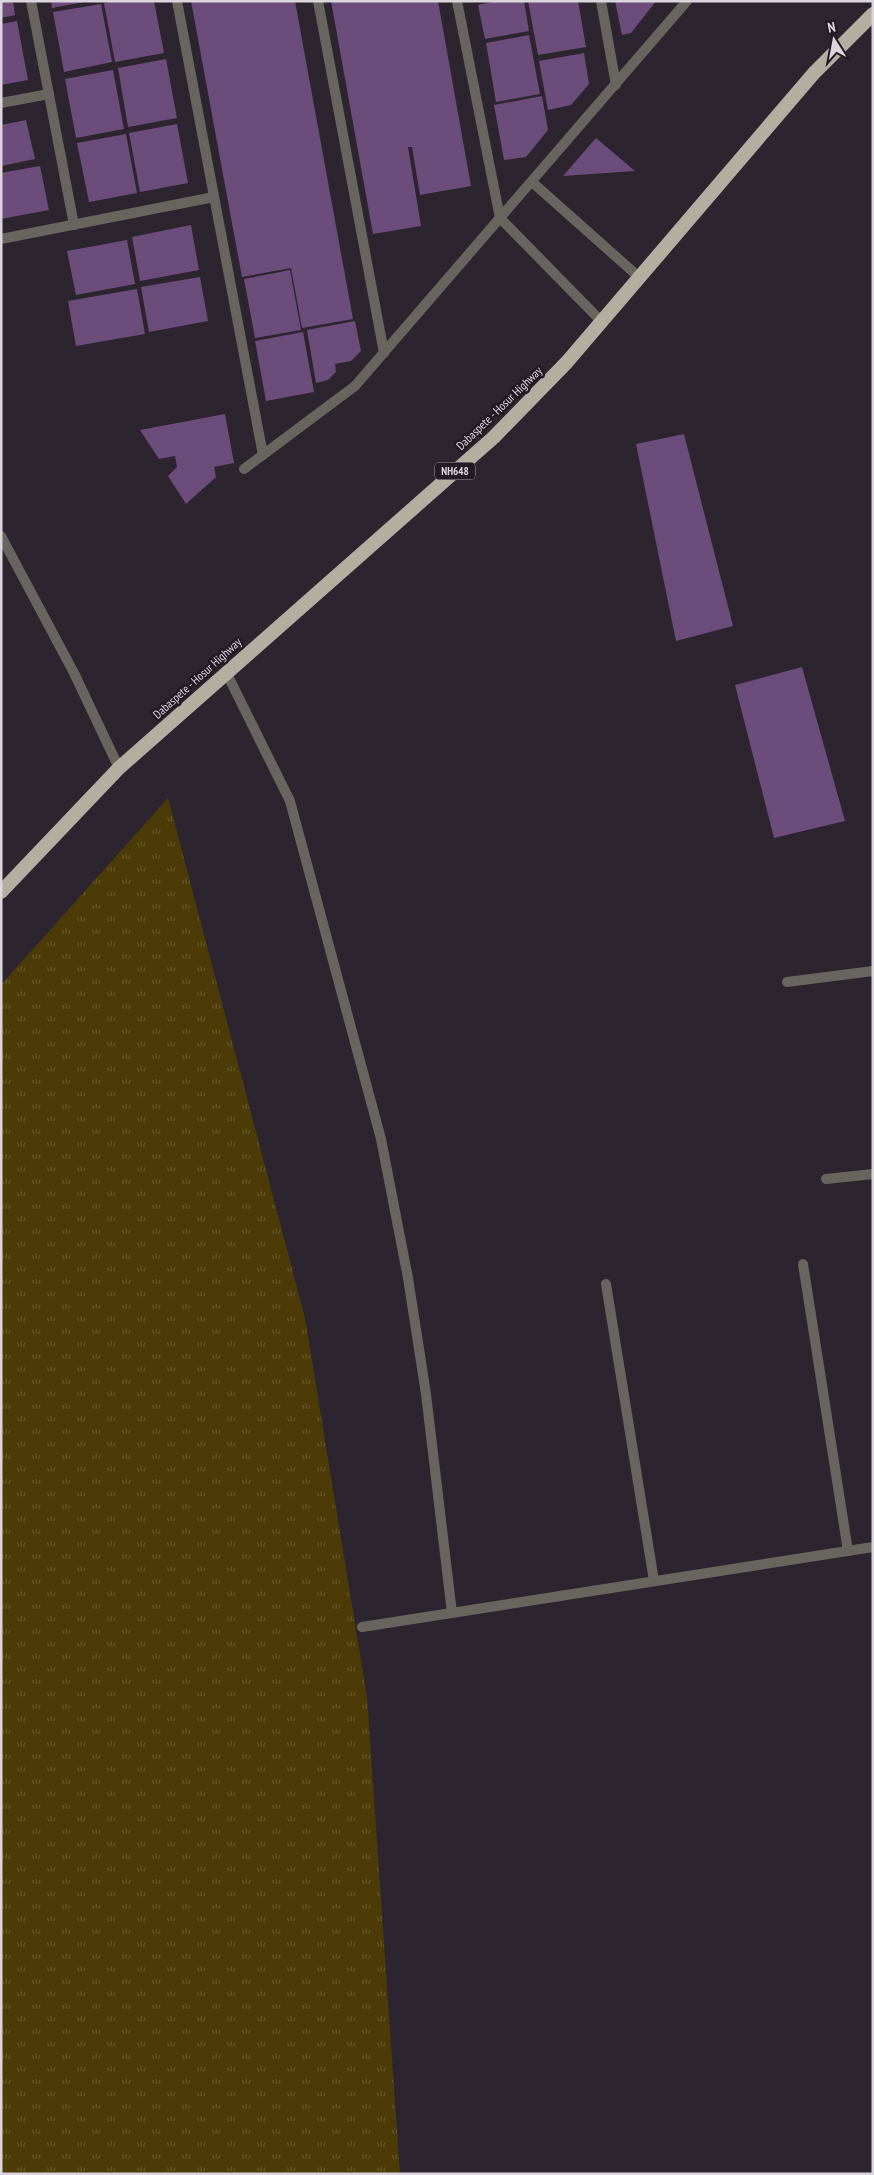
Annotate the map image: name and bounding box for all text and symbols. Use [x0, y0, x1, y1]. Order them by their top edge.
north arrow [809, 15, 859, 65]
text: N [826, 18, 837, 37]
street label: Dabaspete - Hosur Highway [453, 363, 545, 453]
road number: NH648 [435, 462, 475, 480]
street label: Dabaspete - Hosur Highway [150, 634, 245, 722]

